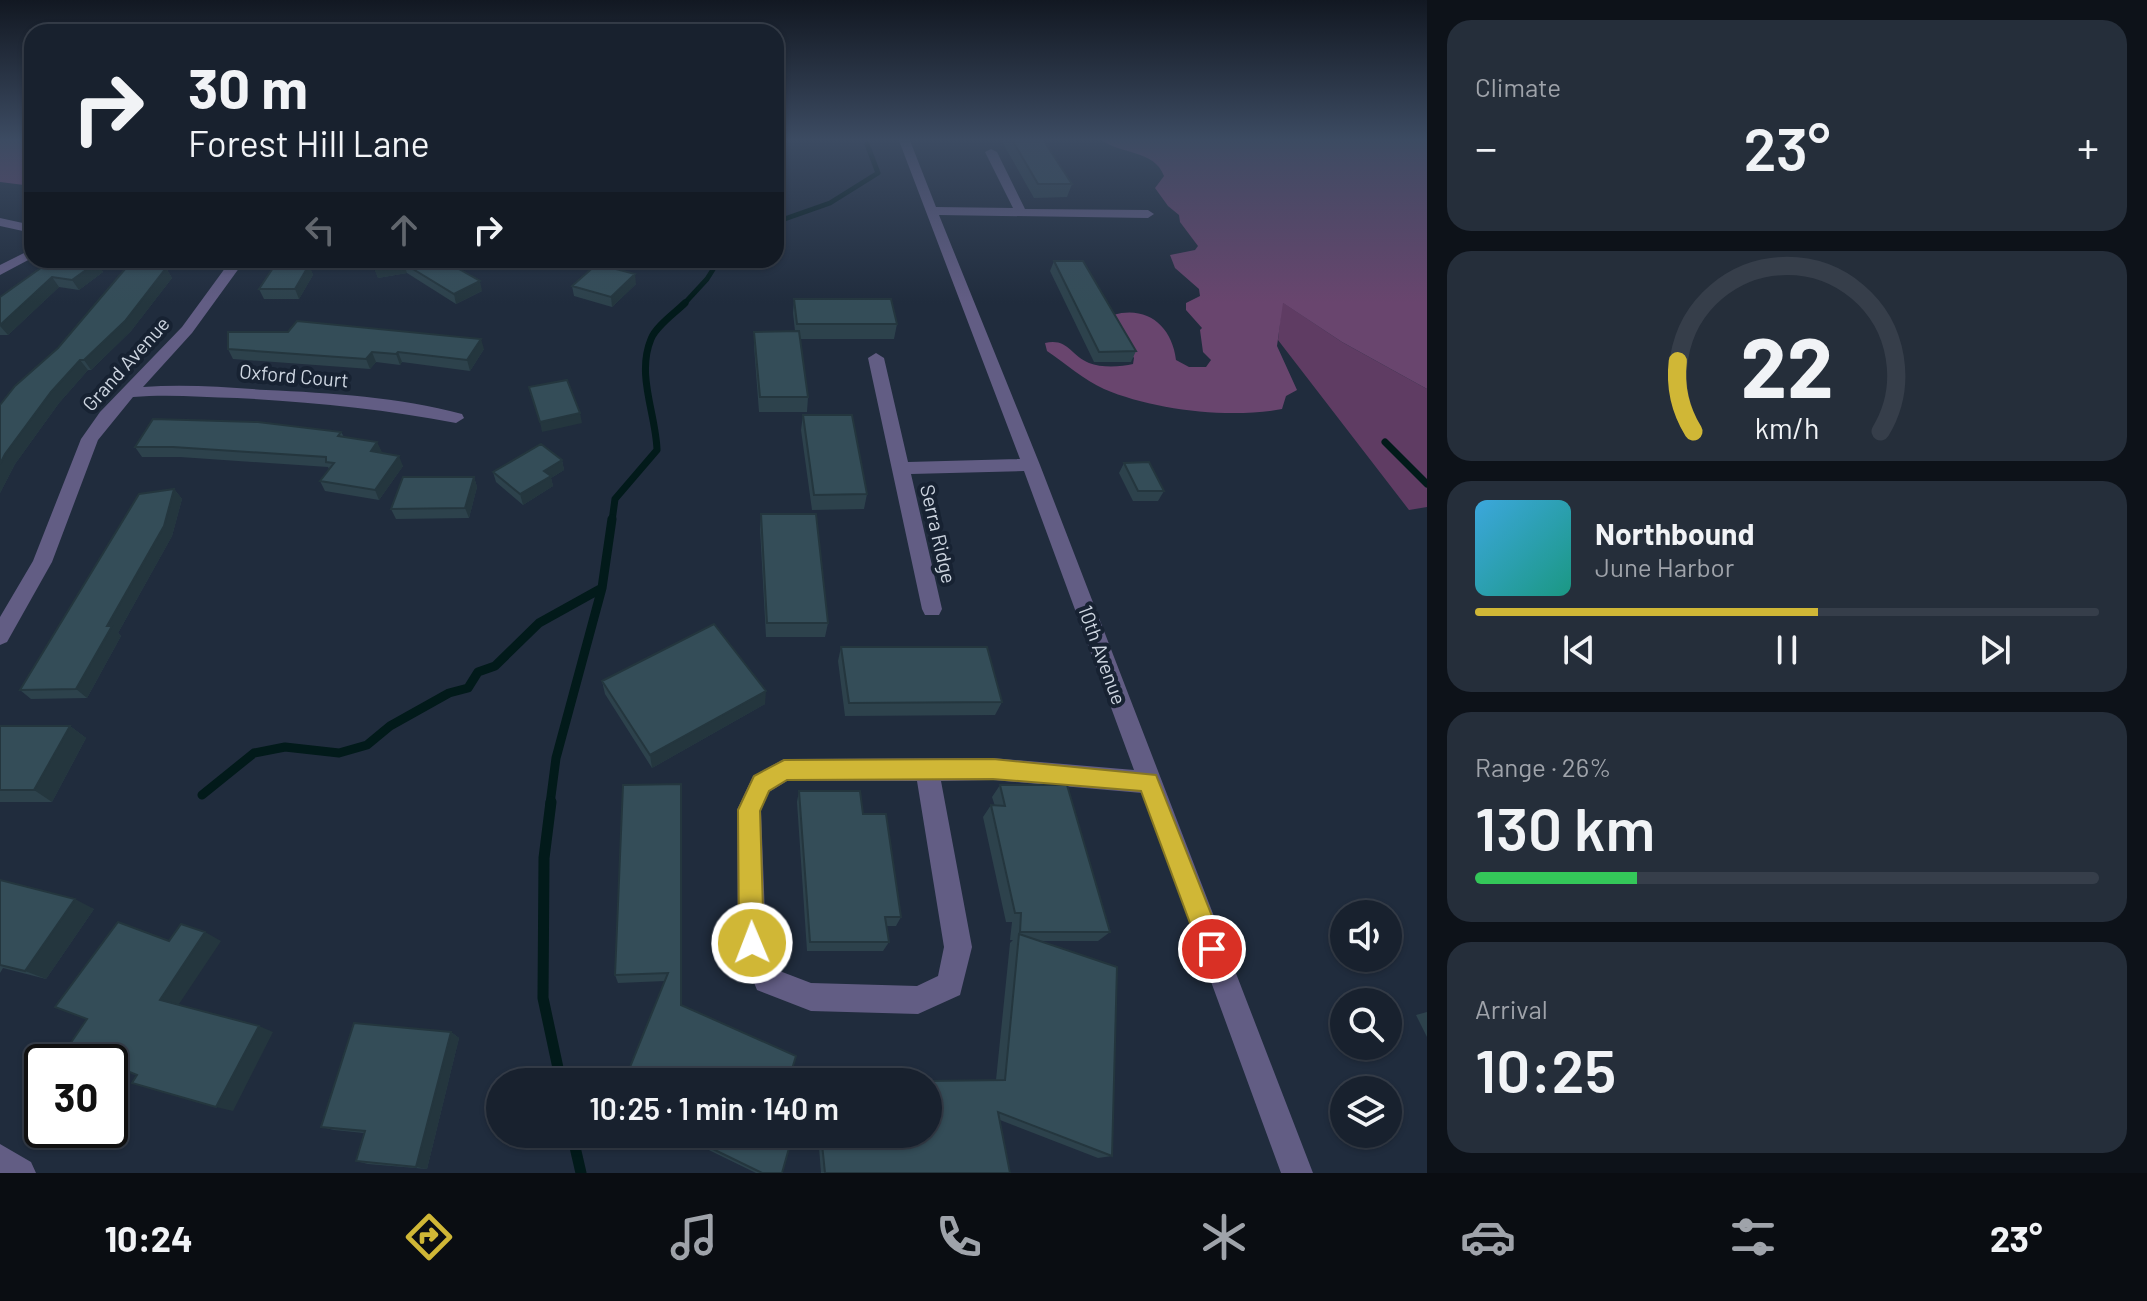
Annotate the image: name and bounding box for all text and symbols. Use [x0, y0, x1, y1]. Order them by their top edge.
text: 30 m [188, 53, 308, 120]
icon: right [56, 56, 160, 160]
text: Climate [1475, 71, 1561, 102]
text: 23° [1744, 111, 1830, 183]
text: − [1475, 120, 1497, 173]
text: + [2077, 120, 2099, 173]
text: Forest Hill Lane [188, 121, 430, 164]
icon: left [298, 208, 342, 252]
icon: ahead [382, 208, 426, 252]
icon: right [466, 208, 510, 252]
street label: Grand Avenue [77, 311, 174, 416]
text: 22 [1740, 314, 1834, 414]
street label: Oxford Court [238, 358, 350, 392]
text: km/h [1755, 410, 1819, 445]
street label: Serra Ridge [916, 482, 962, 586]
text: Northbound [1595, 515, 1754, 551]
text: June Harbor [1595, 551, 1734, 582]
street label: 10th Avenue [1074, 602, 1132, 708]
icon: previous [1557, 628, 1601, 672]
icon: pause [1765, 628, 1809, 672]
icon: next [1973, 628, 2017, 672]
text: Range · 26% [1475, 751, 1611, 782]
text: 130 km [1475, 791, 1655, 863]
map controls [1330, 900, 1402, 1148]
button: sound [1330, 900, 1402, 972]
position arrow [710, 901, 794, 985]
pin [1178, 915, 1246, 983]
icon: arrive [1190, 927, 1234, 971]
button: search [1330, 988, 1402, 1060]
text: Arrival [1475, 993, 1548, 1024]
text: 10:25 [1475, 1033, 1616, 1105]
speed limit sign: 30 [24, 1044, 128, 1148]
button: layers [1330, 1076, 1402, 1148]
text: 10:25 · 1 min · 140 m [589, 1090, 839, 1126]
icon: directions [401, 1209, 457, 1265]
icon: music [666, 1209, 722, 1265]
icon: phone [931, 1209, 987, 1265]
icon: climate [1196, 1209, 1252, 1265]
icon: car [1460, 1209, 1516, 1265]
icon: filters [1725, 1209, 1781, 1265]
text: 10:24 [104, 1216, 193, 1259]
text: 23° [1990, 1216, 2043, 1259]

